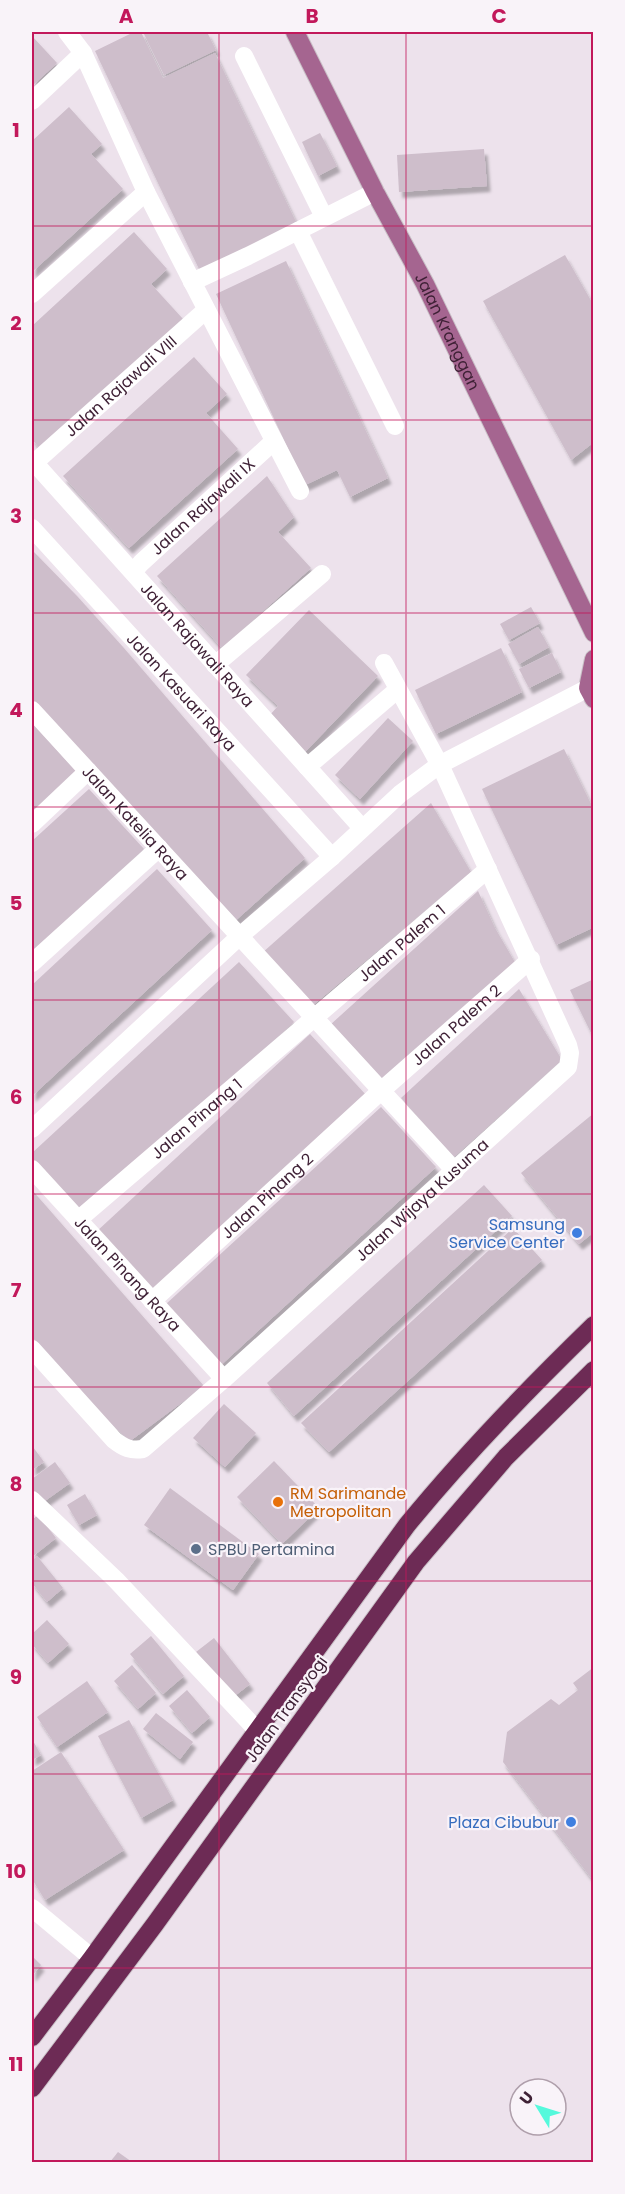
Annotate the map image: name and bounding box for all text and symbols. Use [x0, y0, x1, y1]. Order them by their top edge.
text: A [119, 2, 134, 30]
text: B [305, 2, 319, 30]
text: C [491, 2, 507, 30]
text: 1 [12, 116, 20, 144]
street label: Jalan Kranggan [409, 269, 486, 394]
text: 2 [10, 309, 22, 337]
street label: Jalan Rajawali VIII [60, 330, 182, 442]
street label: Jalan Rajawali IX [146, 453, 260, 560]
text: 3 [10, 502, 22, 530]
street label: Jalan Rajawali Raya [135, 578, 259, 712]
street label: Jalan Kasuari Raya [121, 628, 241, 757]
text: 4 [9, 696, 23, 724]
street label: Jalan Katelia Raya [77, 761, 194, 885]
text: 5 [10, 889, 23, 917]
street label: Jalan Palem 1 [353, 899, 451, 987]
street label: Jalan Palem 2 [407, 979, 506, 1071]
street label: Jalan Pinang 1 [146, 1073, 247, 1165]
text: 6 [10, 1083, 22, 1111]
street label: Jalan Wijaya Kusuma [350, 1133, 494, 1267]
street label: Jalan Pinang 2 [216, 1148, 318, 1244]
street label: Jalan Pinang Raya [69, 1212, 186, 1337]
place label: Samsung Service Center [449, 1213, 565, 1254]
marker: Samsung Service Center [570, 1226, 584, 1240]
text: 7 [11, 1276, 22, 1304]
text: 8 [10, 1470, 22, 1498]
place label: RM Sarimande Metropolitan [290, 1482, 406, 1523]
marker: RM Sarimande Metropolitan [271, 1495, 285, 1509]
place label: SPBU Pertamina [208, 1538, 335, 1561]
marker: SPBU Pertamina [189, 1542, 203, 1556]
street label: Jalan Transyogi [240, 1651, 333, 1767]
text: 9 [10, 1663, 22, 1691]
place label: Plaza Cibubur [448, 1811, 559, 1834]
marker: Plaza Cibubur [564, 1815, 578, 1829]
text: 10 [6, 1857, 26, 1885]
text: 11 [8, 2050, 24, 2078]
north arrow [508, 2077, 568, 2137]
text: U [514, 2087, 539, 2110]

